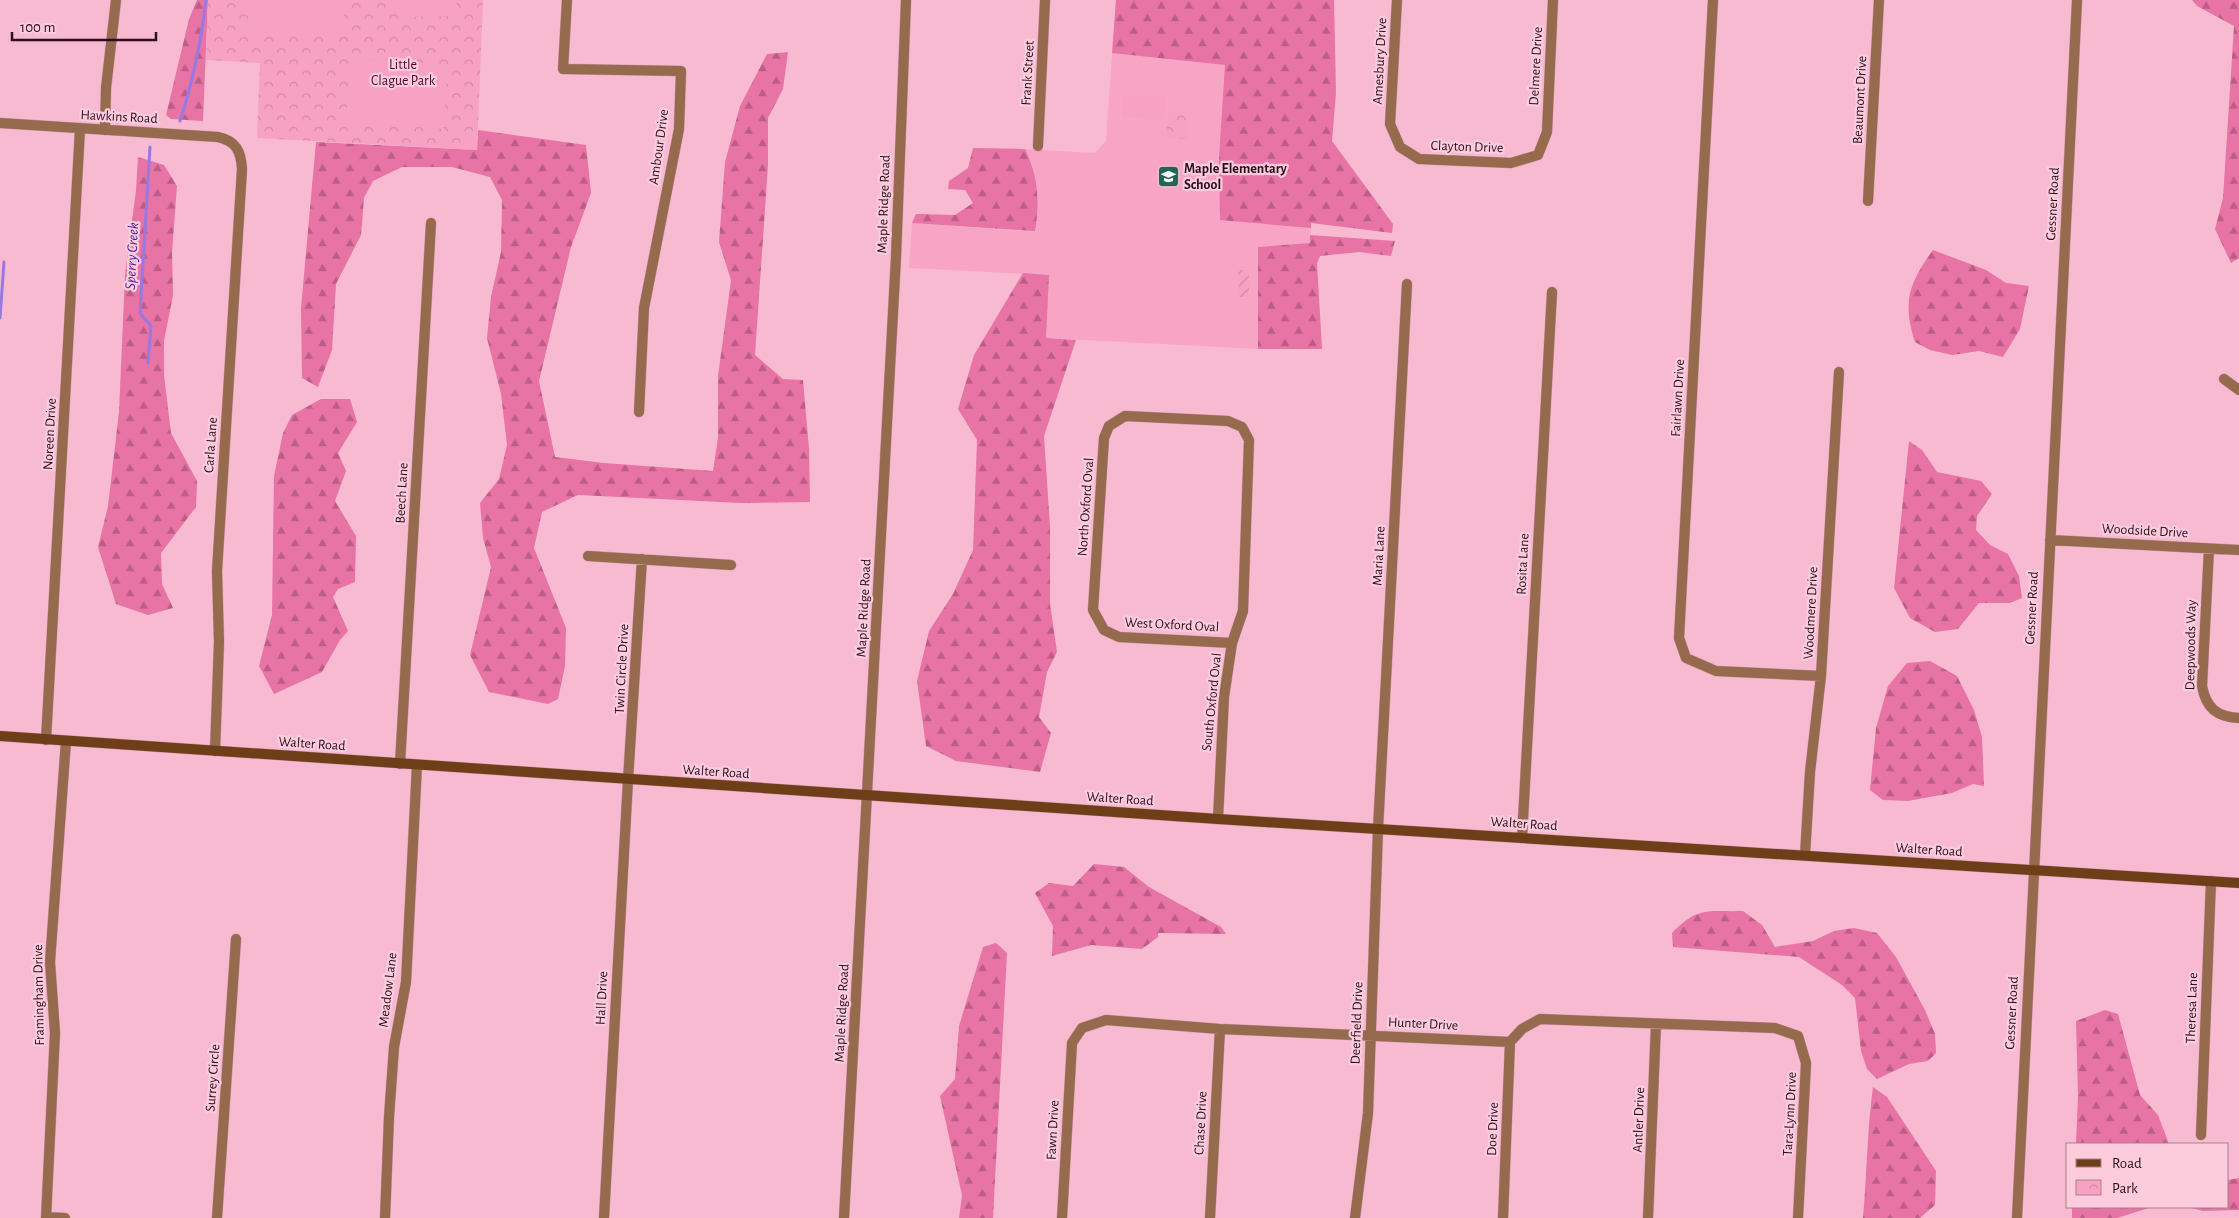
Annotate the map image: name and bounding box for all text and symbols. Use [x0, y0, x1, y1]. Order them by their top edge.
scale bar [12, 10, 156, 42]
street label: Amesbury Drive [1371, 17, 1389, 105]
text: 100 m [20, 20, 55, 35]
street label: Delmere Drive [1527, 26, 1545, 106]
street label: Frank Street [1019, 40, 1037, 106]
street label: Beaumont Drive [1851, 56, 1869, 144]
park label: Little Clague Park [371, 58, 436, 88]
street label: Hawkins Road [80, 108, 158, 126]
street label: Ambour Drive [647, 108, 671, 186]
street label: Clayton Drive [1430, 139, 1504, 155]
street label: Maple Ridge Road [875, 155, 893, 253]
place label: Maple Elementary School [1184, 162, 1288, 192]
school or university icon: Maple Elementary School [1156, 165, 1180, 189]
street label: Gessner Road [2044, 167, 2062, 241]
water label: Sperry Creek [123, 222, 141, 290]
street label: Fairlawn Drive [1669, 359, 1687, 437]
street label: Noreen Drive [41, 398, 59, 470]
street label: Carla Lane [202, 416, 220, 474]
street label: North Oxford Oval [1076, 457, 1096, 557]
street label: Beech Lane [393, 462, 411, 524]
street label: Woodside Drive [2101, 522, 2189, 540]
street label: Maria Lane [1370, 526, 1388, 586]
street label: Rosita Lane [1514, 533, 1532, 595]
street label: Maple Ridge Road [854, 558, 874, 658]
street label: Woodmere Drive [1802, 566, 1820, 660]
street label: Gessner Road [2023, 571, 2041, 645]
street label: Deepwoods Way [2183, 600, 2199, 690]
street label: West Oxford Oval [1124, 616, 1220, 634]
street label: Twin Circle Drive [613, 624, 631, 714]
street label: South Oxford Oval [1200, 652, 1224, 752]
street label: Walter Road [278, 735, 346, 753]
street label: Walter Road [682, 763, 750, 781]
street label: Walter Road [1086, 790, 1154, 808]
street label: Walter Road [1490, 815, 1558, 833]
street label: Walter Road [1895, 841, 1963, 859]
street label: Framingham Drive [31, 944, 47, 1046]
street label: Meadow Lane [376, 952, 400, 1028]
street label: Maple Ridge Road [832, 963, 852, 1063]
street label: Hall Drive [594, 971, 610, 1025]
street label: Theresa Lane [2184, 972, 2200, 1044]
street label: Gessner Road [2003, 976, 2021, 1050]
street label: Deerfield Drive [1349, 981, 1365, 1065]
street label: Hunter Drive [1388, 1015, 1458, 1033]
street label: Surrey Circle [204, 1044, 222, 1112]
street label: Tara-Lynn Drive [1781, 1072, 1799, 1156]
street label: Antler Drive [1631, 1087, 1647, 1153]
street label: Chase Drive [1192, 1091, 1210, 1155]
street label: Fawn Drive [1044, 1100, 1062, 1160]
street label: Doe Drive [1485, 1102, 1501, 1156]
legend [2066, 1143, 2229, 1208]
text: Road [2112, 1156, 2142, 1171]
text: Park [2112, 1181, 2138, 1196]

